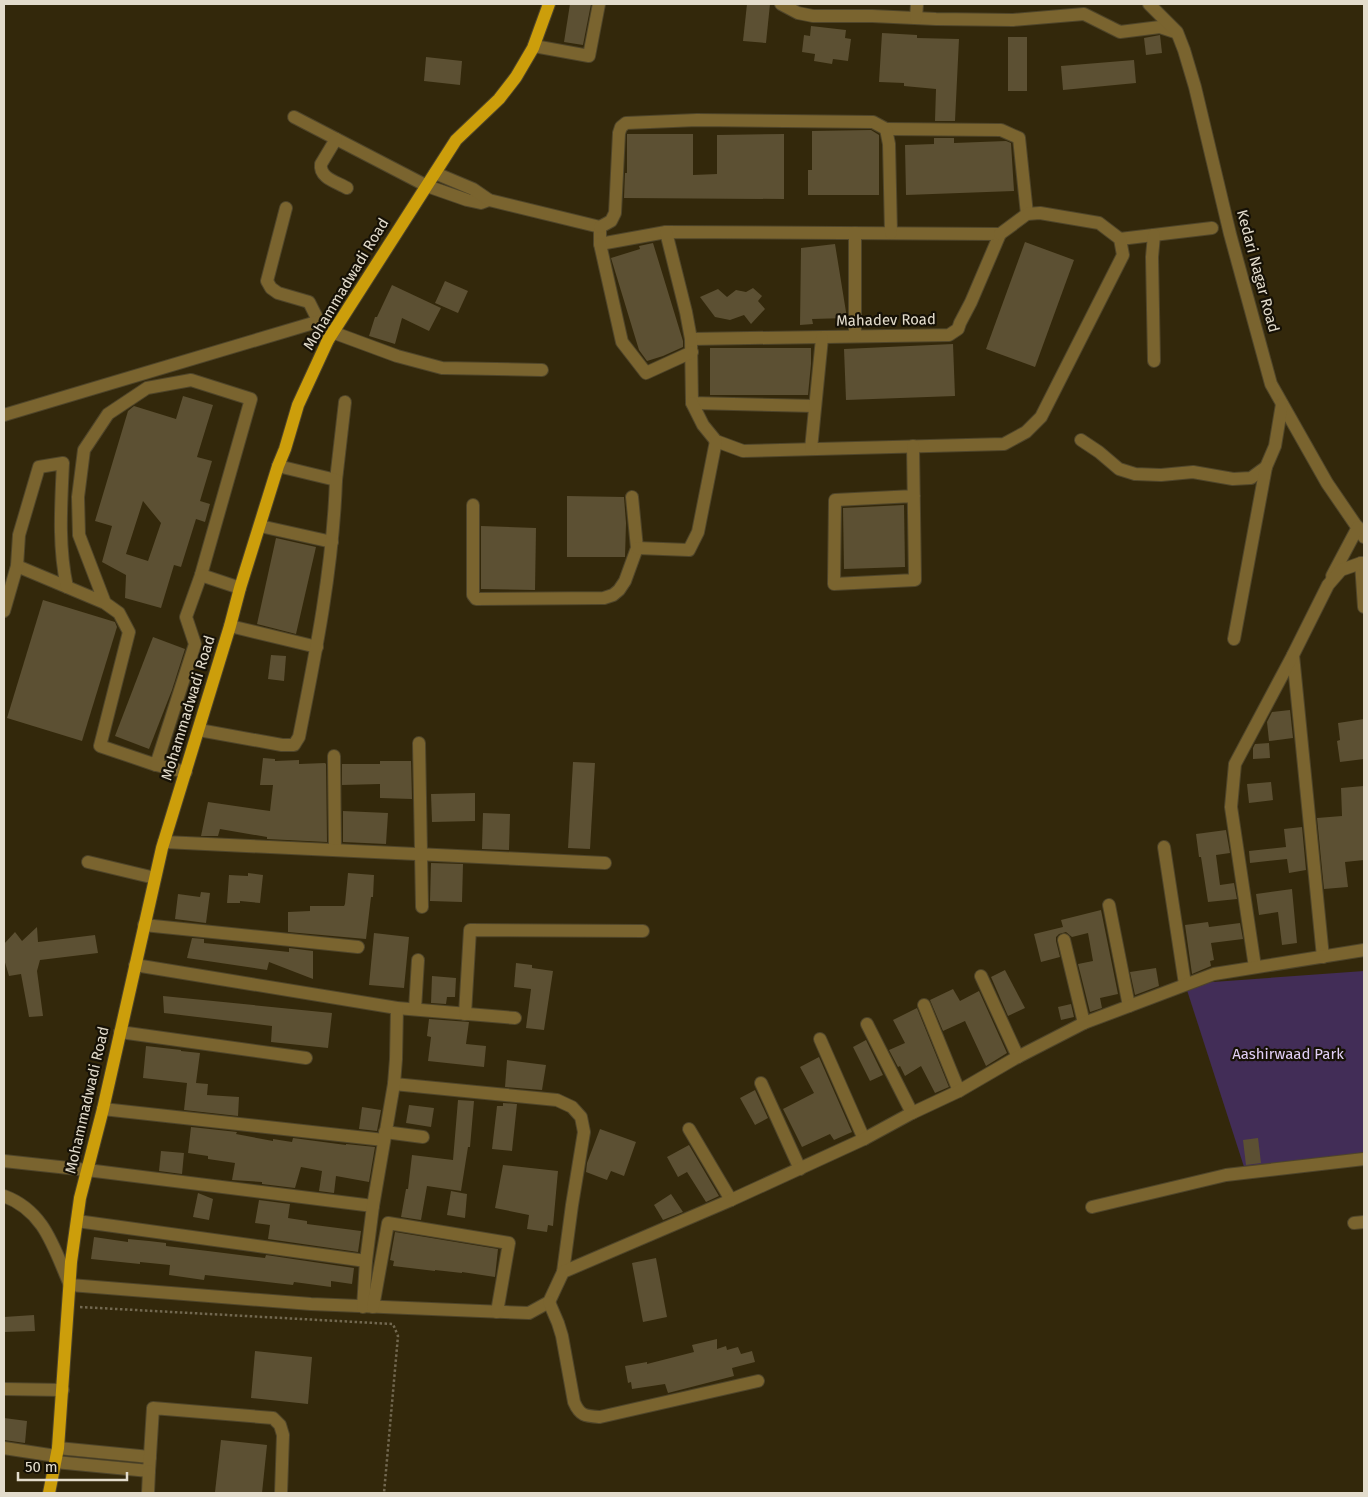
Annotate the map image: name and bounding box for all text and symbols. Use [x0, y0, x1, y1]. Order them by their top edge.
street label: Kedari Nagar Road [1233, 208, 1283, 334]
street label: Mohammadwadi Road [299, 215, 393, 353]
street label: Mahadev Road [836, 310, 936, 330]
street label: Mohammadwadi Road [157, 633, 219, 783]
street label: Mohammadwadi Road [61, 1025, 113, 1175]
park label: Aashirwaad Park [1232, 1045, 1344, 1063]
scale bar [18, 1450, 126, 1482]
text: 50 m [25, 1458, 58, 1476]

